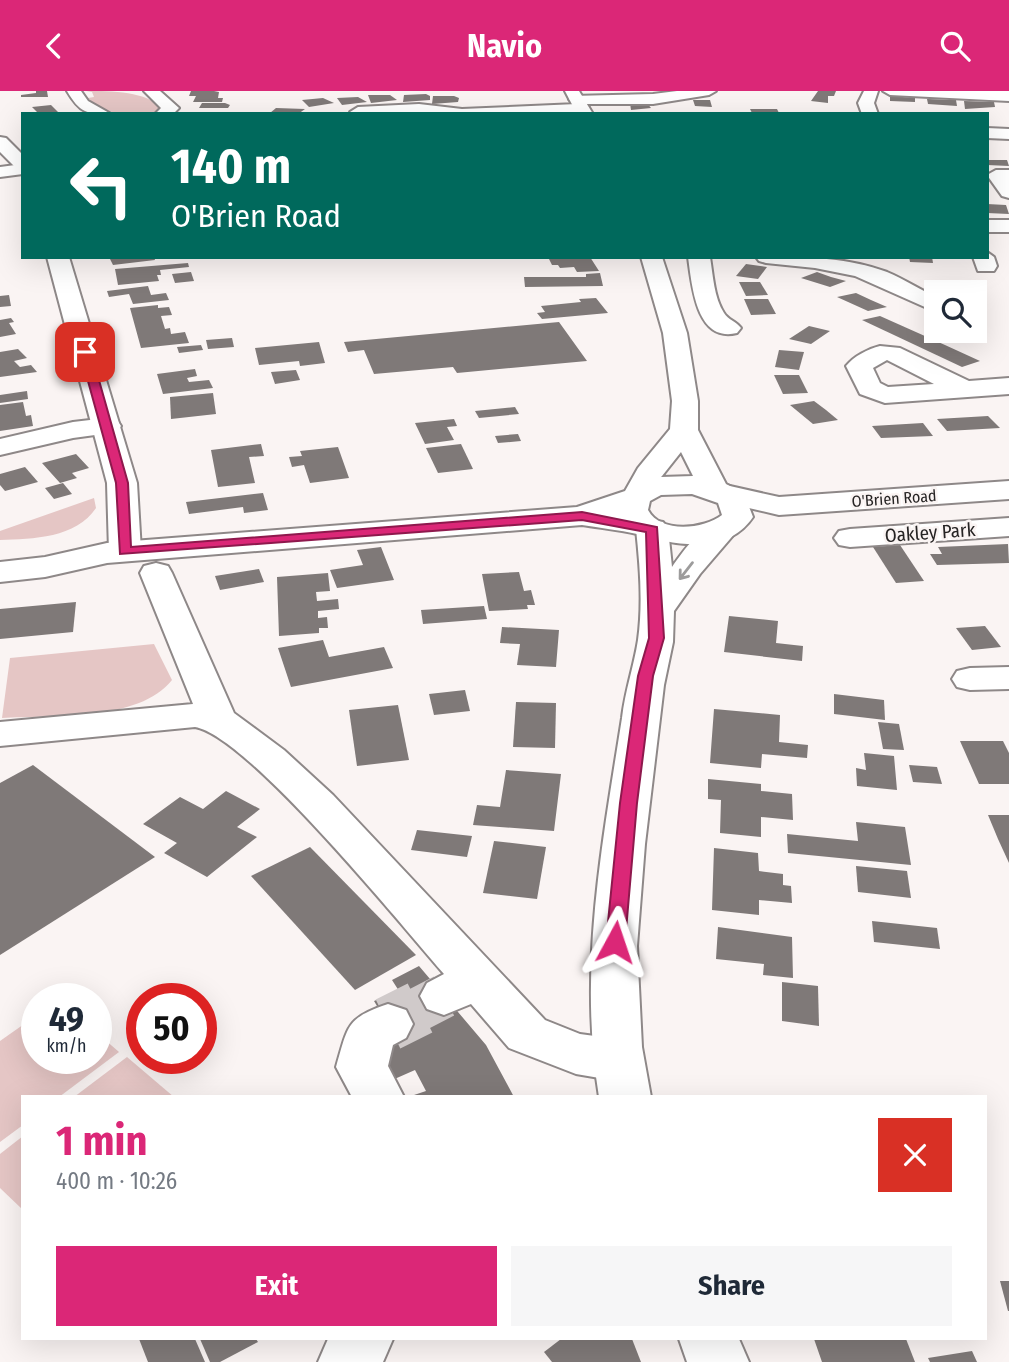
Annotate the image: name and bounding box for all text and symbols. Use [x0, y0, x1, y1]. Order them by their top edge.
icon: back [35, 27, 73, 65]
text: Navio [467, 27, 542, 65]
icon: search [936, 27, 974, 65]
text: 140 m [171, 137, 291, 196]
icon: left [56, 140, 147, 231]
text: O'Brien Road [171, 197, 341, 235]
map controls [924, 280, 987, 343]
button: search [924, 280, 987, 343]
pin [55, 322, 115, 382]
icon: arrive [66, 333, 104, 371]
street label: O'Brien Road [851, 486, 937, 511]
street label: Oakley Park [884, 518, 976, 547]
one-way arrow [679, 561, 694, 580]
position arrow [578, 905, 652, 979]
speed limit sign: 50 [126, 983, 217, 1074]
text: 49 [49, 998, 84, 1040]
text: km/h [46, 1035, 87, 1057]
text: 1 min [56, 1116, 147, 1166]
button: close [878, 1118, 952, 1192]
text: 400 m · 10:26 [56, 1167, 177, 1195]
button: Exit [56, 1246, 497, 1326]
button: Share [511, 1246, 952, 1326]

